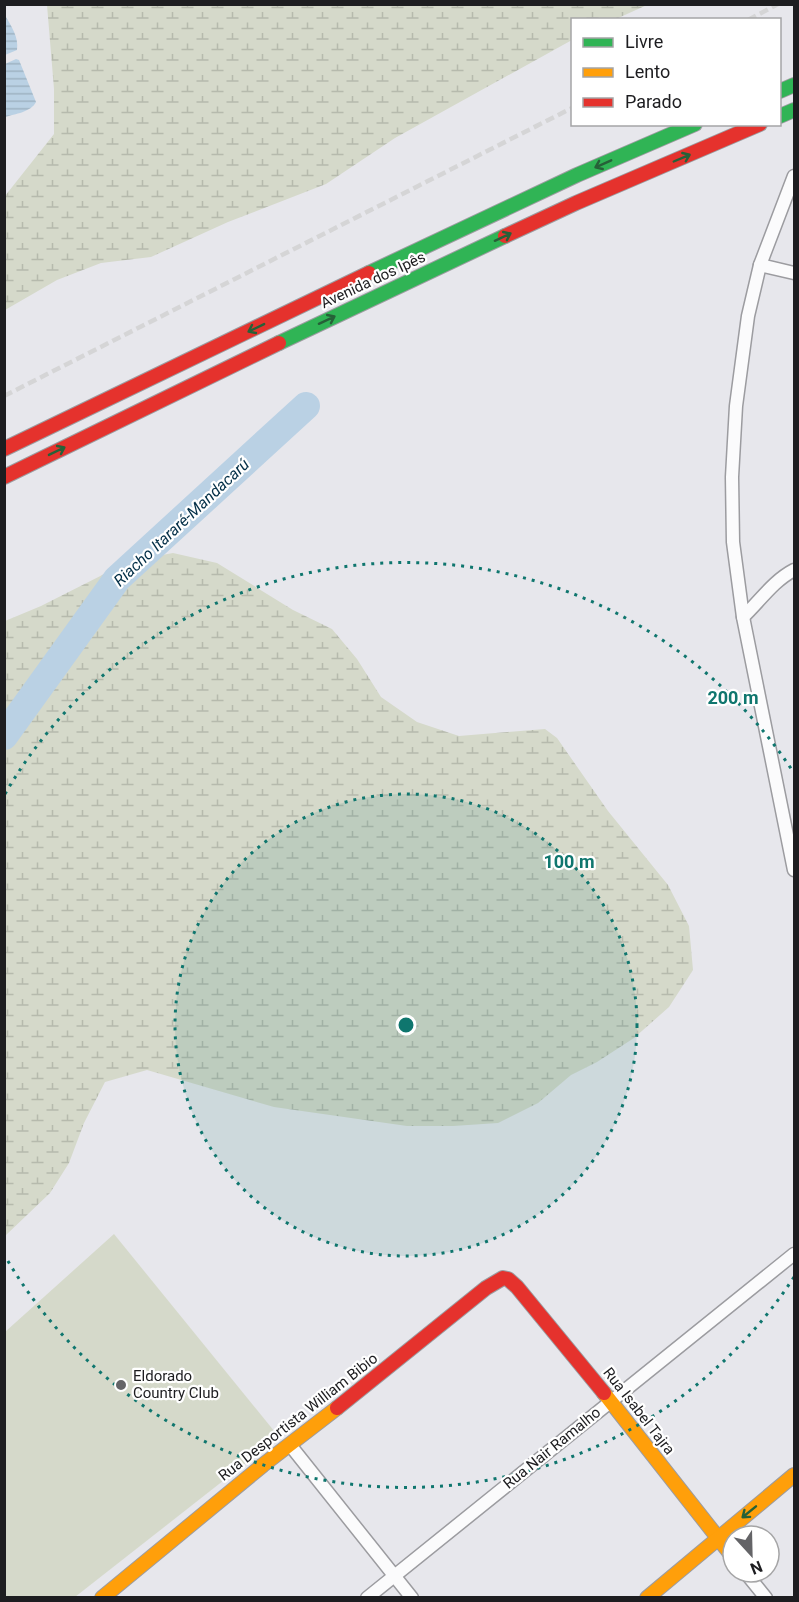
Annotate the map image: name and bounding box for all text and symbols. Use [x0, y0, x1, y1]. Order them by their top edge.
legend [571, 18, 781, 126]
text: Livre [625, 31, 663, 52]
text: Lento [625, 61, 670, 82]
text: Parado [625, 91, 682, 112]
one-way arrow [672, 152, 690, 163]
one-way arrow [594, 159, 613, 170]
one-way arrow [494, 230, 512, 242]
street label: Avenida dos Ipês [318, 248, 428, 312]
one-way arrow [318, 314, 336, 326]
one-way arrow [247, 322, 265, 334]
one-way arrow [48, 444, 66, 456]
water label: Riacho Itararé-Mandacarú [110, 454, 253, 590]
text: 200 m [707, 687, 759, 708]
text: 100 m [543, 851, 595, 872]
centre of rings [396, 1015, 416, 1035]
street label: Rua Desportista William Bibio [215, 1349, 381, 1485]
street label: Rua Isabel Tajra [599, 1364, 679, 1458]
place label: Eldorado Country Club [133, 1367, 219, 1402]
marker: Eldorado Country Club [114, 1378, 128, 1392]
street label: Rua Nair Ramalho [500, 1403, 604, 1493]
one-way arrow [741, 1505, 757, 1518]
north arrow [721, 1524, 781, 1584]
text: N [748, 1557, 765, 1578]

